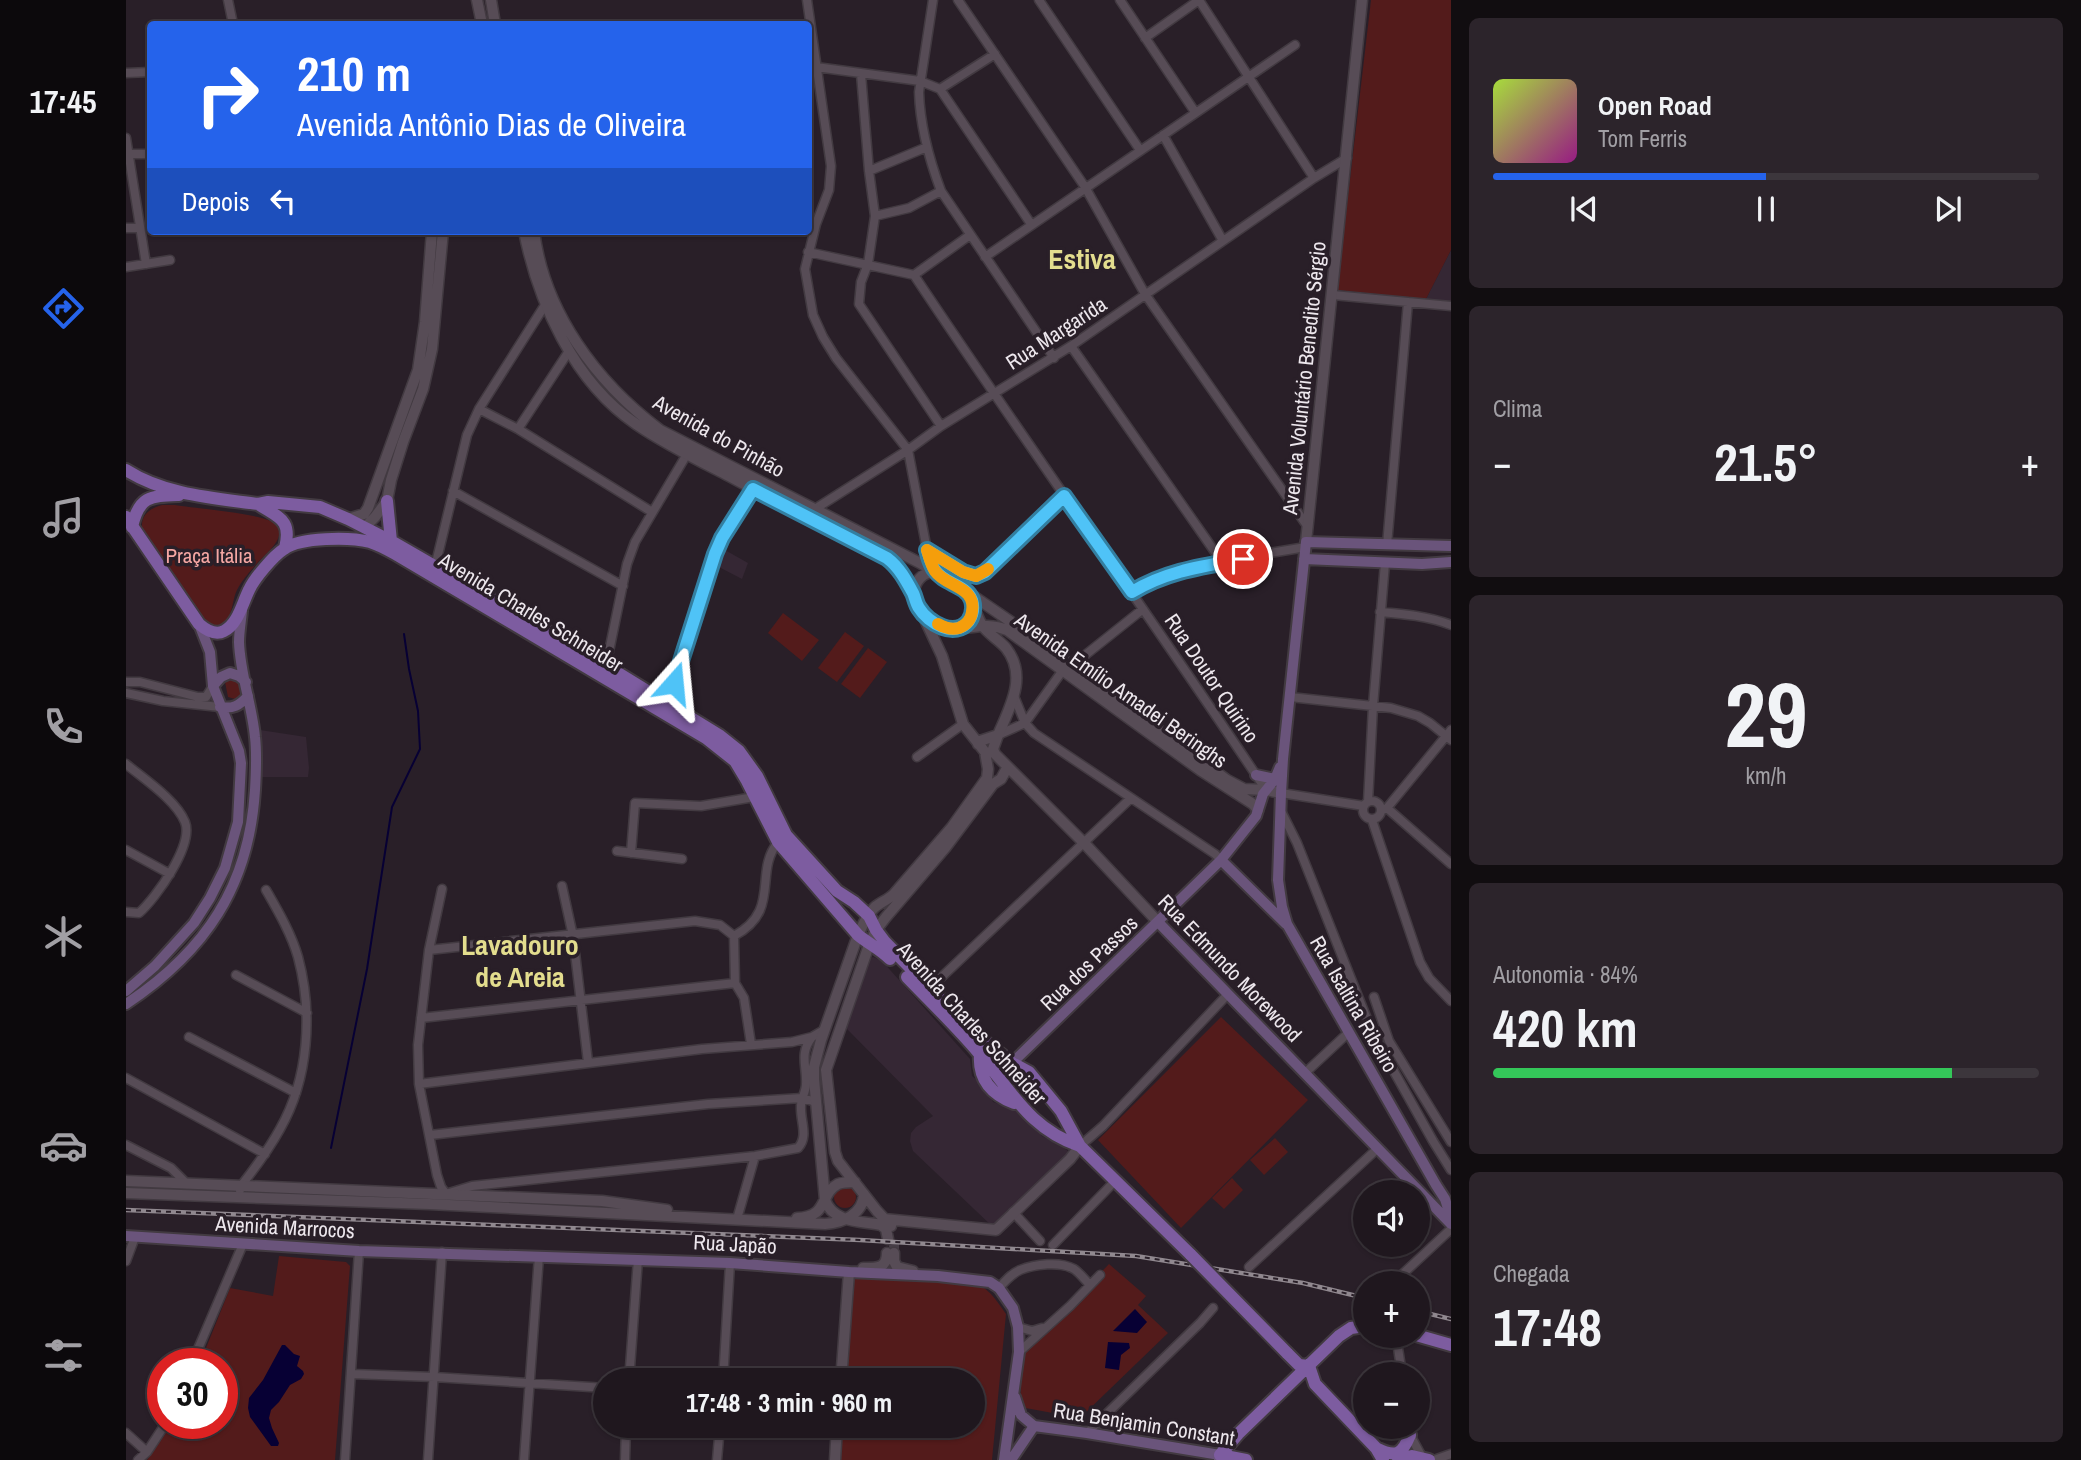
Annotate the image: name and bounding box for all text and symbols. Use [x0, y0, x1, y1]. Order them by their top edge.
text: 210 m [297, 40, 411, 106]
icon: right [182, 49, 273, 140]
text: 17:45 [29, 80, 97, 123]
text: Open Road [1598, 88, 1712, 123]
text: Avenida Antônio Dias de Oliveira [297, 103, 686, 146]
text: Tom Ferris [1598, 123, 1687, 154]
icon: left [264, 182, 302, 220]
text: Depois [182, 184, 250, 219]
icon: previous [1565, 190, 1603, 228]
icon: pause [1747, 190, 1785, 228]
icon: next [1929, 190, 1967, 228]
district label: Estiva [1048, 240, 1116, 278]
street label: Avenida Voluntário Benedito Sérgio [1275, 240, 1333, 517]
icon: directions [39, 284, 88, 333]
street label: Rua Margarida [1000, 289, 1112, 376]
street label: Avenida do Pinhão [647, 387, 790, 484]
text: Clima [1493, 393, 1542, 424]
text: 21.5° [1714, 427, 1818, 497]
text: − [1493, 437, 1511, 488]
text: + [2021, 437, 2039, 488]
icon: music [39, 493, 88, 542]
pin [1213, 529, 1273, 589]
icon: arrive [1224, 540, 1262, 578]
park label: Praça Itália [165, 541, 253, 570]
street label: Avenida Charles Schneider [433, 545, 629, 679]
street label: Avenida Emílio Amadei Beringhs [1008, 605, 1233, 775]
street label: Rua Doutor Quirino [1158, 608, 1266, 748]
position arrow [637, 646, 711, 720]
text: 29 [1725, 653, 1808, 775]
icon: phone [39, 702, 88, 751]
text: km/h [1746, 760, 1786, 791]
street label: Rua Edmundo Morewood [1152, 888, 1308, 1048]
street label: Rua dos Passos [1034, 909, 1144, 1017]
icon: climate [39, 912, 88, 961]
district label: Lavadouro de Areia [461, 926, 579, 996]
street label: Rua Isaltina Ribeiro [1303, 930, 1405, 1078]
street label: Avenida Charles Schneider [890, 934, 1053, 1111]
text: Autonomia · 84% [1493, 959, 1638, 990]
text: 420 km [1493, 993, 1638, 1063]
icon: car [39, 1121, 88, 1170]
map controls [1353, 1180, 1430, 1439]
button: sound [1353, 1180, 1430, 1257]
street label: Avenida Marrocos [214, 1209, 355, 1245]
street label: Rua Japão [693, 1227, 777, 1261]
text: Chegada [1493, 1258, 1570, 1289]
button: + [1353, 1271, 1430, 1348]
text: 17:48 [1493, 1292, 1602, 1362]
icon: filters [39, 1331, 88, 1380]
speed limit sign: 30 [147, 1348, 238, 1439]
button: − [1353, 1362, 1430, 1439]
text: 17:48 · 3 min · 960 m [686, 1385, 892, 1420]
street label: Rua Benjamin Constant [1051, 1395, 1237, 1453]

